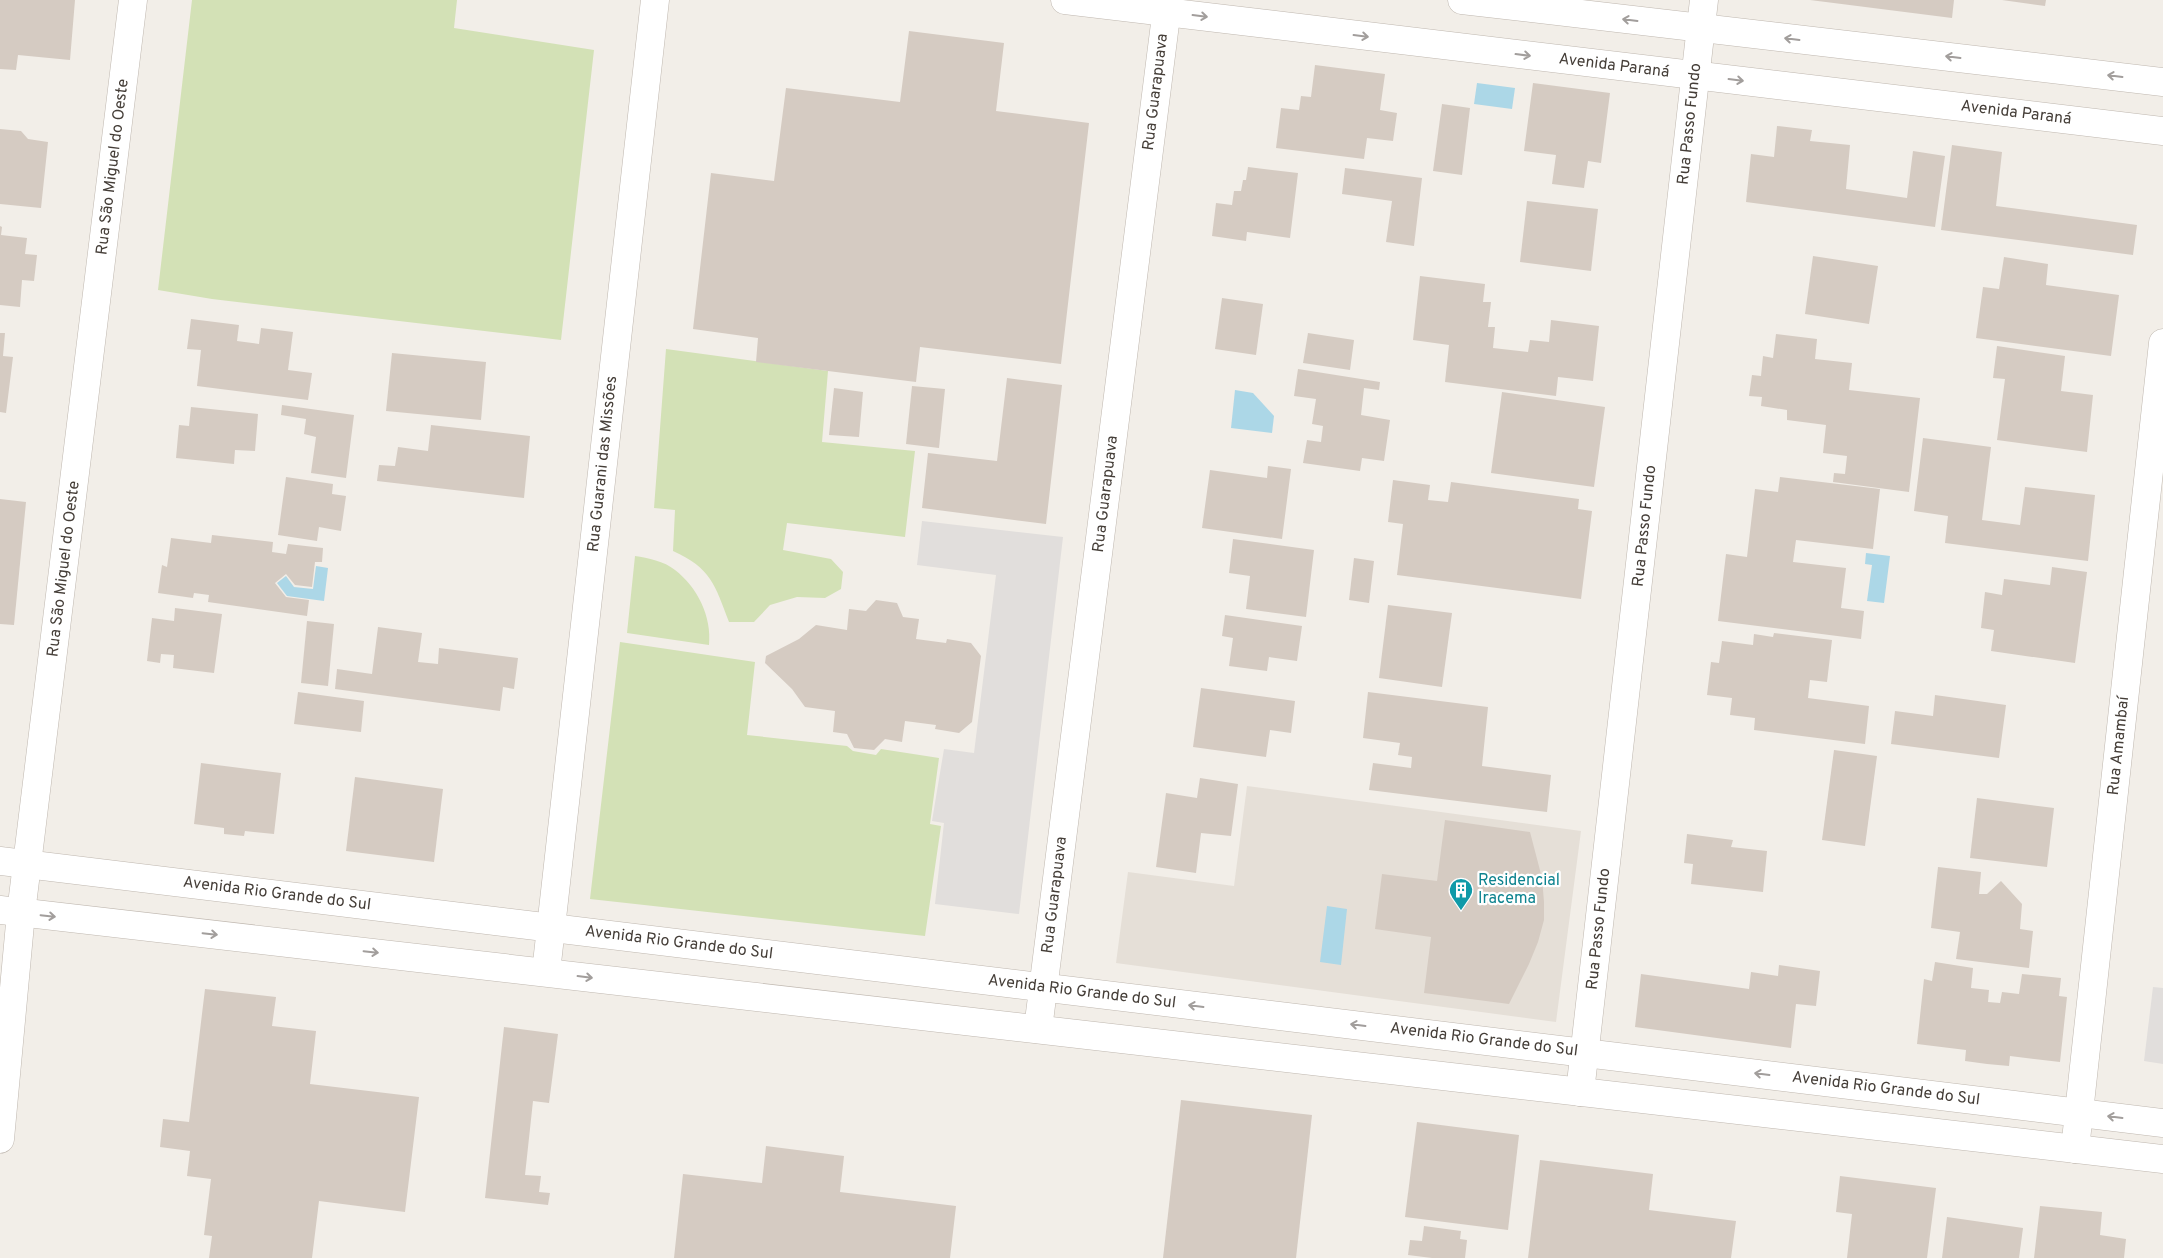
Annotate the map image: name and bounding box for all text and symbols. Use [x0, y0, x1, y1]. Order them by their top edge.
one-way arrow [1192, 11, 1208, 21]
one-way arrow [1623, 15, 1639, 25]
one-way arrow [1353, 31, 1369, 41]
street label: Rua Guarapuava [1139, 32, 1173, 152]
one-way arrow [1784, 34, 1800, 44]
street label: Avenida Paraná [1557, 49, 1671, 83]
one-way arrow [1514, 50, 1530, 60]
one-way arrow [1945, 52, 1961, 62]
street label: Rua Passo Fundo [1674, 62, 1706, 186]
one-way arrow [2107, 71, 2123, 81]
one-way arrow [1728, 75, 1744, 85]
street label: Rua São Miguel do Oeste [92, 78, 134, 256]
street label: Avenida Paraná [1959, 96, 2073, 130]
street label: Rua Guarani das Missões [584, 375, 622, 553]
street label: Rua Guarapuava [1089, 434, 1123, 554]
street label: Rua Passo Fundo [1629, 464, 1661, 588]
street label: Rua São Miguel do Oeste [43, 480, 85, 658]
street label: Rua Amambaí [2104, 694, 2134, 796]
street label: Rua Guarapuava [1038, 835, 1072, 955]
street label: Rua Passo Fundo [1583, 867, 1615, 991]
place label: Residencial Iracema [1478, 871, 1560, 909]
street label: Avenida Rio Grande do Sul [182, 873, 372, 915]
building icon: Residencial Iracema [1448, 877, 1474, 911]
one-way arrow [40, 911, 56, 921]
street label: Avenida Rio Grande do Sul [584, 922, 774, 964]
one-way arrow [202, 929, 218, 939]
one-way arrow [363, 947, 379, 957]
street label: Avenida Rio Grande do Sul [987, 971, 1177, 1013]
one-way arrow [577, 972, 593, 982]
one-way arrow [1189, 1000, 1205, 1010]
street label: Avenida Rio Grande do Sul [1389, 1019, 1579, 1061]
one-way arrow [1350, 1020, 1366, 1030]
street label: Avenida Rio Grande do Sul [1791, 1068, 1981, 1110]
one-way arrow [1755, 1069, 1771, 1079]
one-way arrow [2107, 1112, 2123, 1122]

